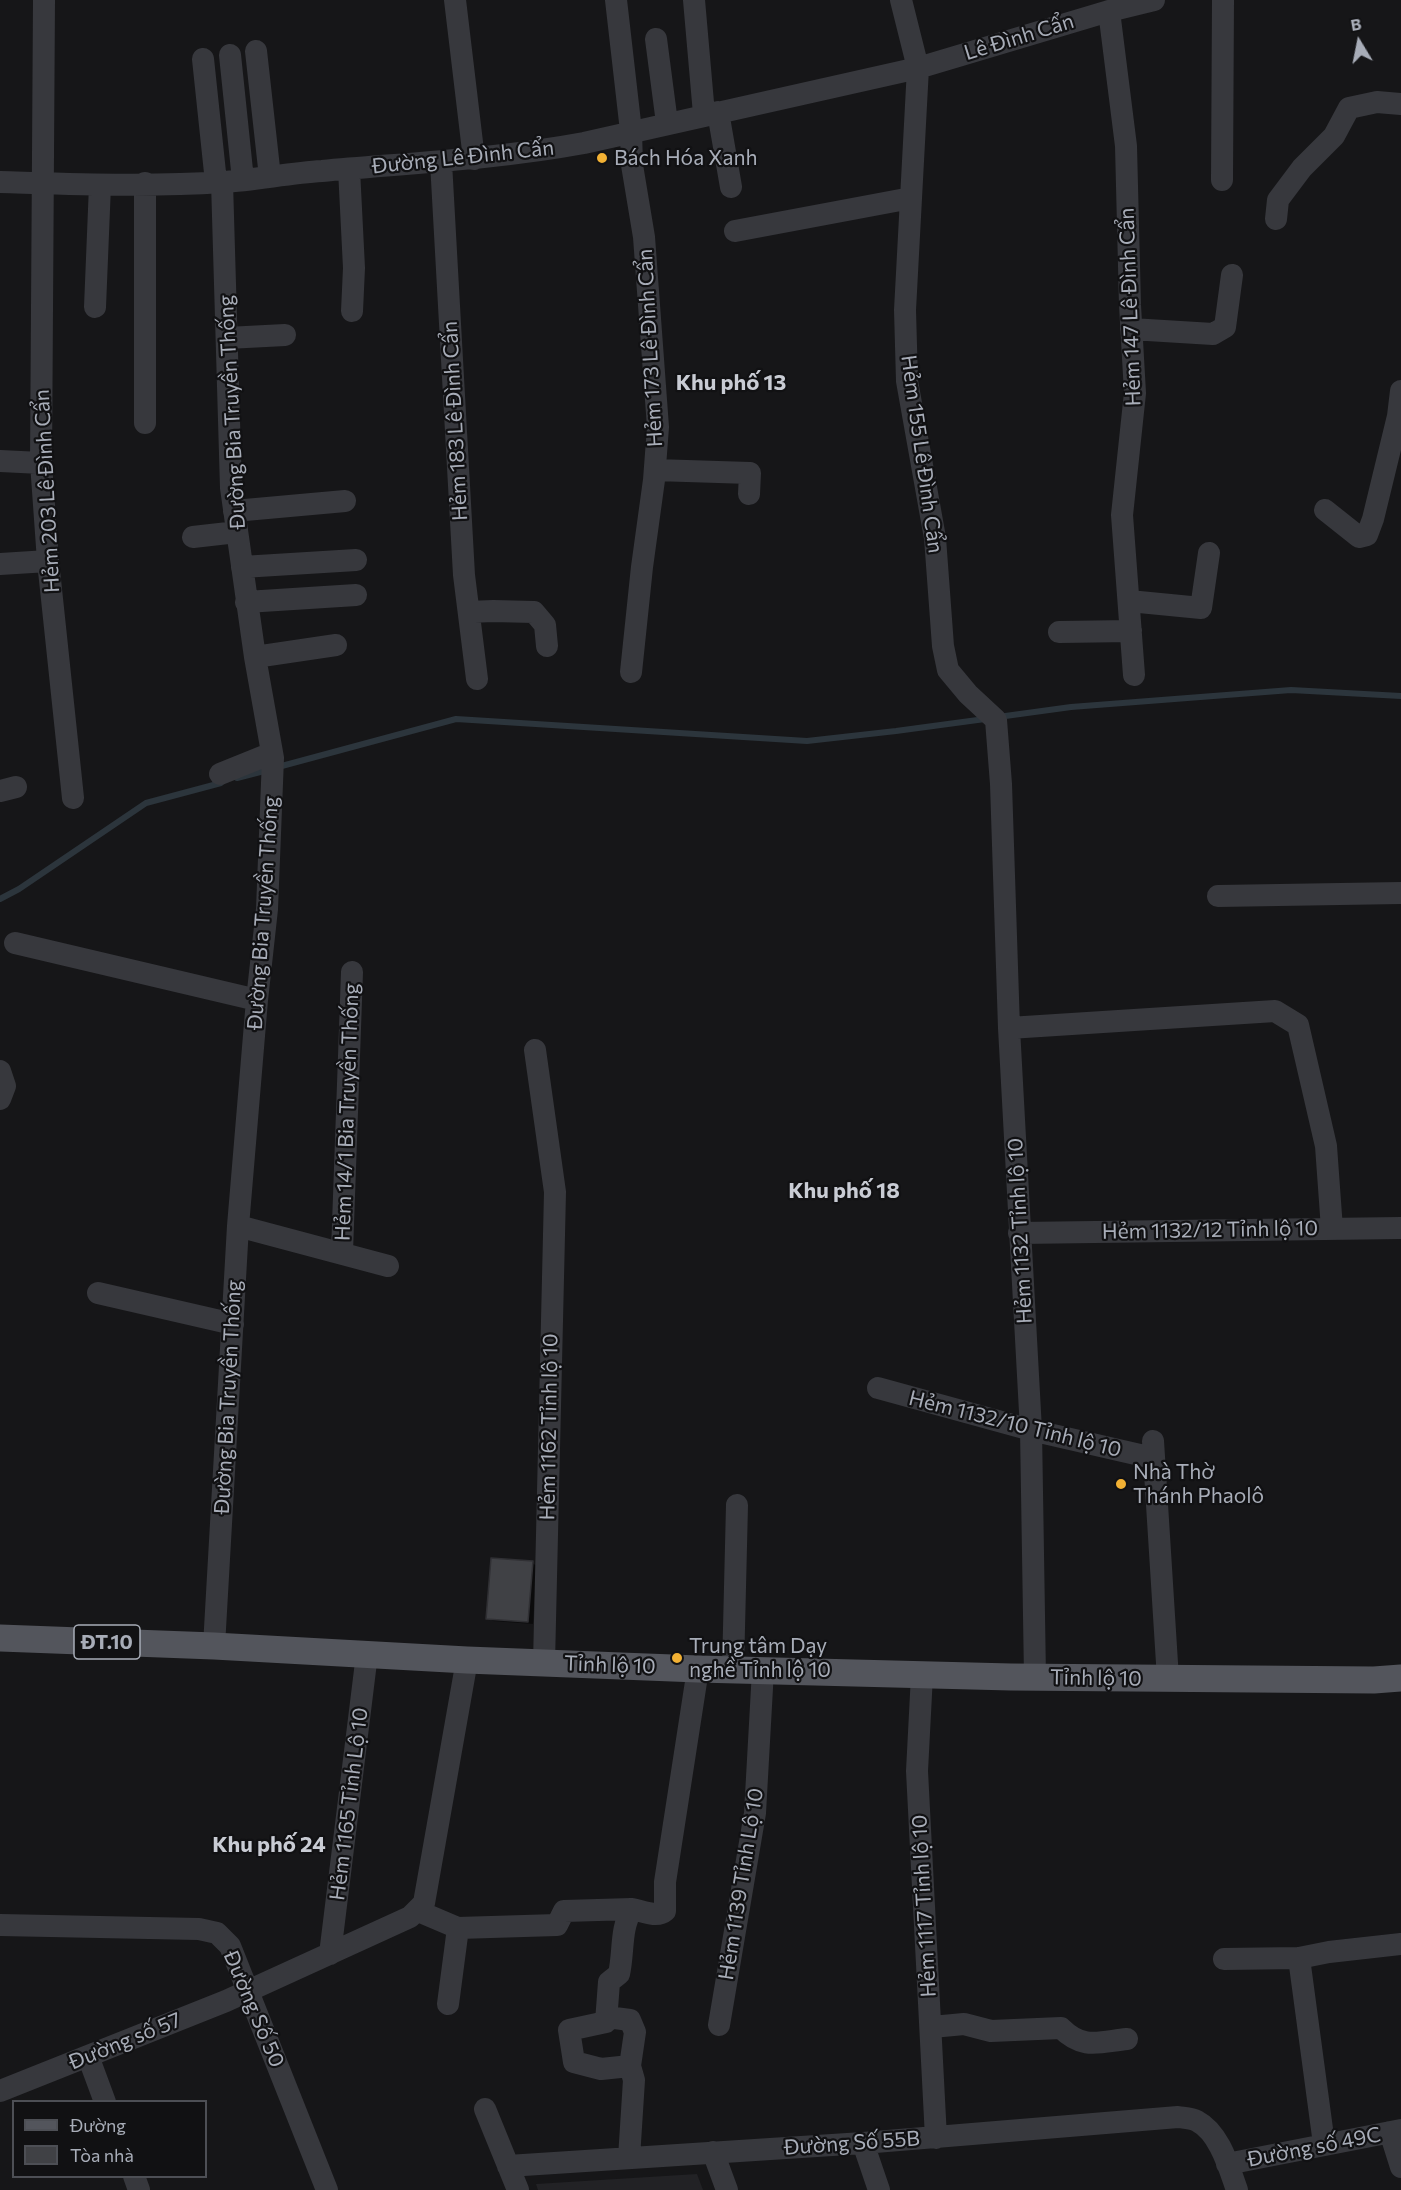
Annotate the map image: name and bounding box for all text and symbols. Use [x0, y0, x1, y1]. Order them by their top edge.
street label: Lê Đình Cẩn [961, 8, 1077, 66]
north arrow [1329, 12, 1389, 72]
text: B [1349, 14, 1363, 34]
street label: Đường Lê Đình Cẩn [371, 135, 555, 179]
place label: Bách Hóa Xanh [614, 145, 757, 171]
marker: Bách Hóa Xanh [595, 151, 609, 165]
street label: Hẻm 147 Lê Đình Cẩn [1114, 207, 1146, 407]
street label: Hẻm 173 Lê Đình Cẩn [632, 248, 668, 448]
street label: Đường Bia Truyền Thống [213, 294, 251, 530]
street label: Hẻm 183 Lê Đình Cẩn [437, 320, 473, 522]
street label: Hẻm 155 Lê Đình Cẩn [896, 353, 948, 555]
district label: Khu phố 13 [676, 370, 786, 396]
street label: Hẻm 203 Lê Đình Cẩn [29, 389, 65, 593]
street label: Đường Bia Truyền Thống [242, 795, 284, 1031]
street label: Hẻm 14/1 Bia Truyền Thống [330, 983, 364, 1241]
street label: Hẻm 1132 Tỉnh lộ 10 [1003, 1137, 1037, 1325]
district label: Khu phố 18 [788, 1178, 900, 1204]
street label: Hẻm 1132/12 Tỉnh lộ 10 [1102, 1216, 1318, 1244]
street label: Đường Bia Truyền Thống [209, 1279, 247, 1515]
street label: Hẻm 1162 Tỉnh lộ 10 [535, 1333, 563, 1521]
street label: Hẻm 1132/10 Tỉnh lộ 10 [906, 1385, 1124, 1463]
place label: Nhà Thờ Thánh Phaolô [1133, 1459, 1264, 1509]
marker: Nhà Thờ Thánh Phaolô [1114, 1477, 1128, 1491]
road number: ĐT.10 [74, 1625, 140, 1659]
place label: Trung tâm Dạy nghề Tỉnh lộ 10 [689, 1633, 831, 1683]
street label: Tỉnh lộ 10 [564, 1651, 656, 1679]
marker: Trung tâm Dạy nghề Tỉnh lộ 10 [670, 1651, 684, 1665]
street label: Tỉnh lộ 10 [1050, 1665, 1142, 1691]
street label: Hẻm 1165 Tỉnh Lộ 10 [325, 1706, 373, 1902]
street label: Hẻm 1139 Tỉnh Lộ 10 [713, 1786, 769, 1982]
street label: Hẻm 1117 Tỉnh lộ 10 [907, 1814, 941, 1998]
district label: Khu phố 24 [212, 1832, 326, 1858]
street label: Đường Số 50 [218, 1947, 290, 2071]
street label: Đường số 57 [65, 2007, 185, 2075]
legend [12, 2100, 207, 2178]
text: Đường [70, 2114, 126, 2136]
street label: Đường số 49C [1245, 2122, 1383, 2172]
street label: Đường Số 55B [783, 2126, 921, 2160]
text: Tòa nhà [70, 2144, 134, 2166]

